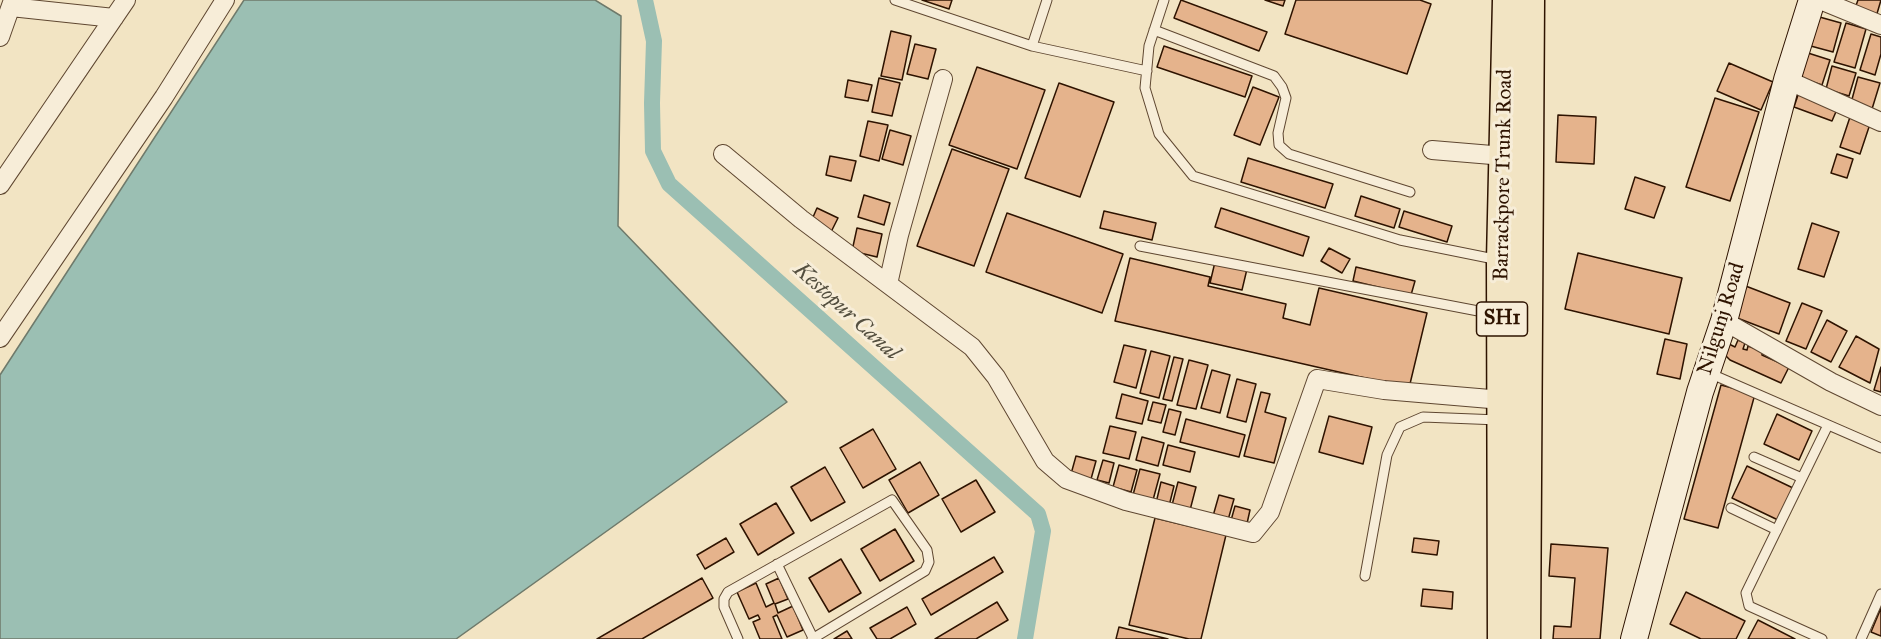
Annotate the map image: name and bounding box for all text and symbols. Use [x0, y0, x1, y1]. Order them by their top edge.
street label: Barrackpore Trunk Road [1490, 69, 1518, 281]
water label: Kestopur Canal [788, 258, 904, 366]
street label: Nilgunj Road [1693, 260, 1751, 378]
road number: SH1 [1476, 302, 1528, 336]

